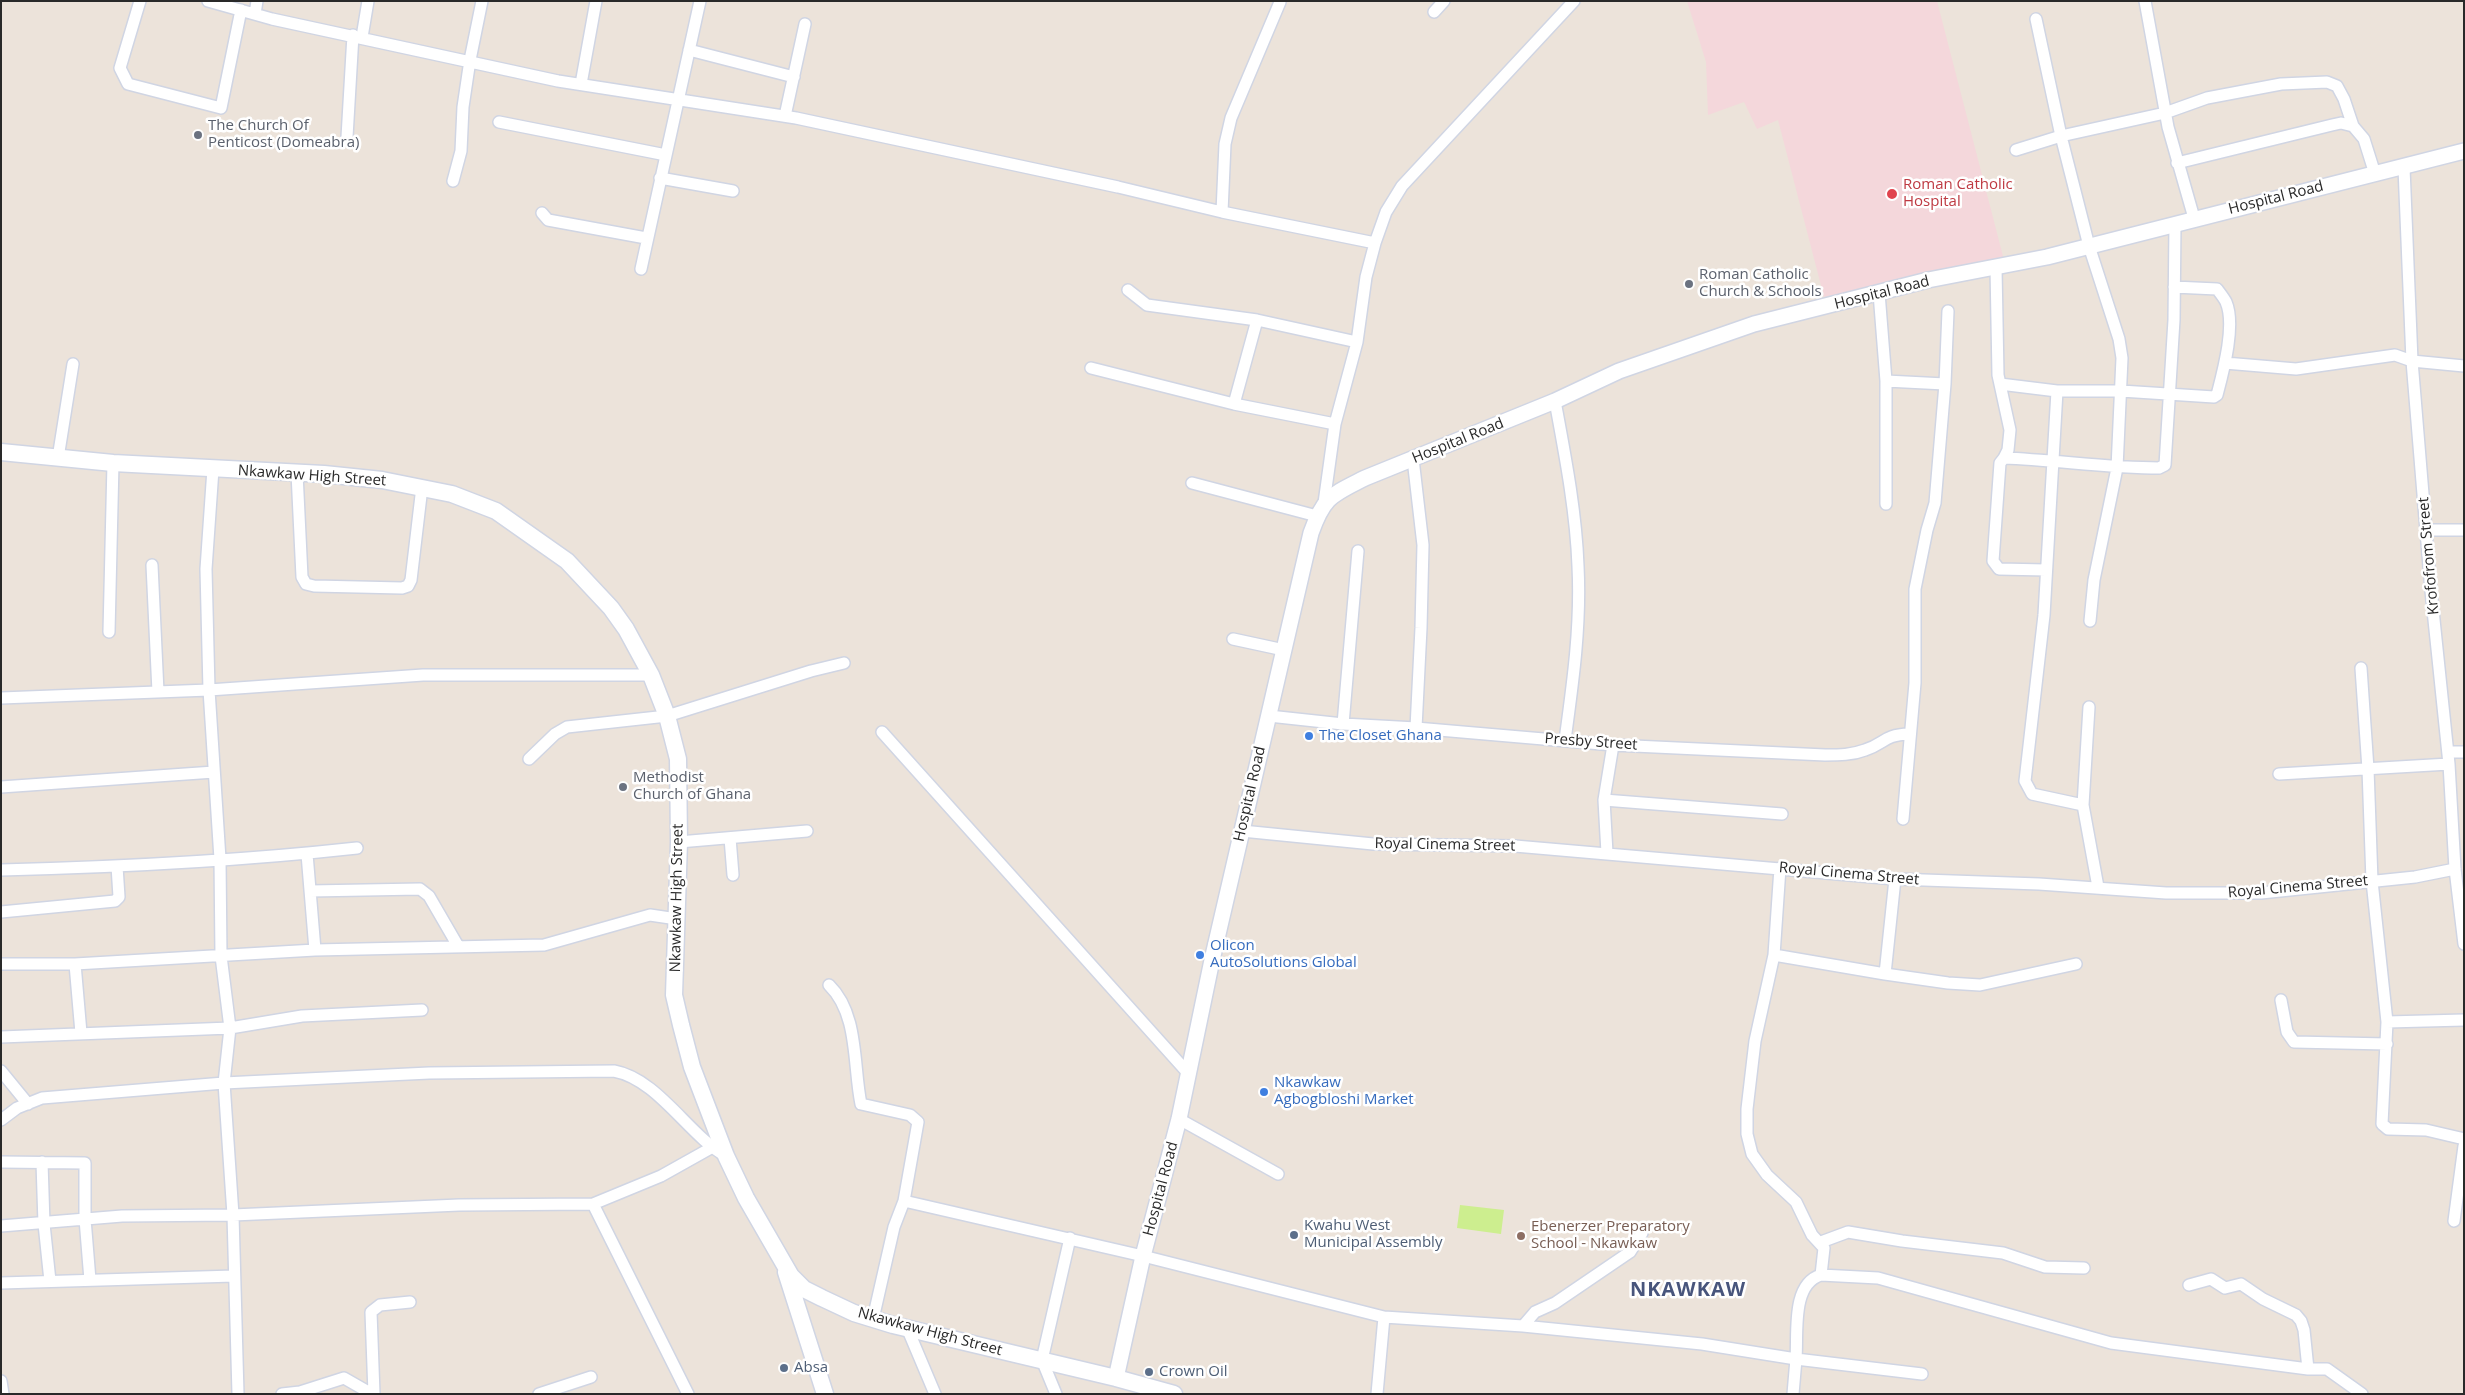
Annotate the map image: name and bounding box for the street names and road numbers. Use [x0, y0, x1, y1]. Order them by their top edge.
street label: Hospital Road [2227, 177, 2325, 219]
street label: Hospital Road [1833, 272, 1931, 314]
street label: Hospital Road [1409, 414, 1507, 468]
street label: Nkawkaw High Street [237, 462, 387, 490]
street label: Krofofrom Street [2415, 496, 2443, 616]
street label: Presby Street [1544, 730, 1638, 754]
street label: Hospital Road [1230, 745, 1270, 843]
street label: Nkawkaw High Street [667, 823, 687, 973]
street label: Royal Cinema Street [1375, 835, 1515, 855]
street label: Royal Cinema Street [1778, 859, 1920, 889]
street label: Royal Cinema Street [2227, 872, 2369, 902]
street label: Hospital Road [1140, 1140, 1182, 1238]
street label: Nkawkaw High Street [856, 1304, 1004, 1360]

